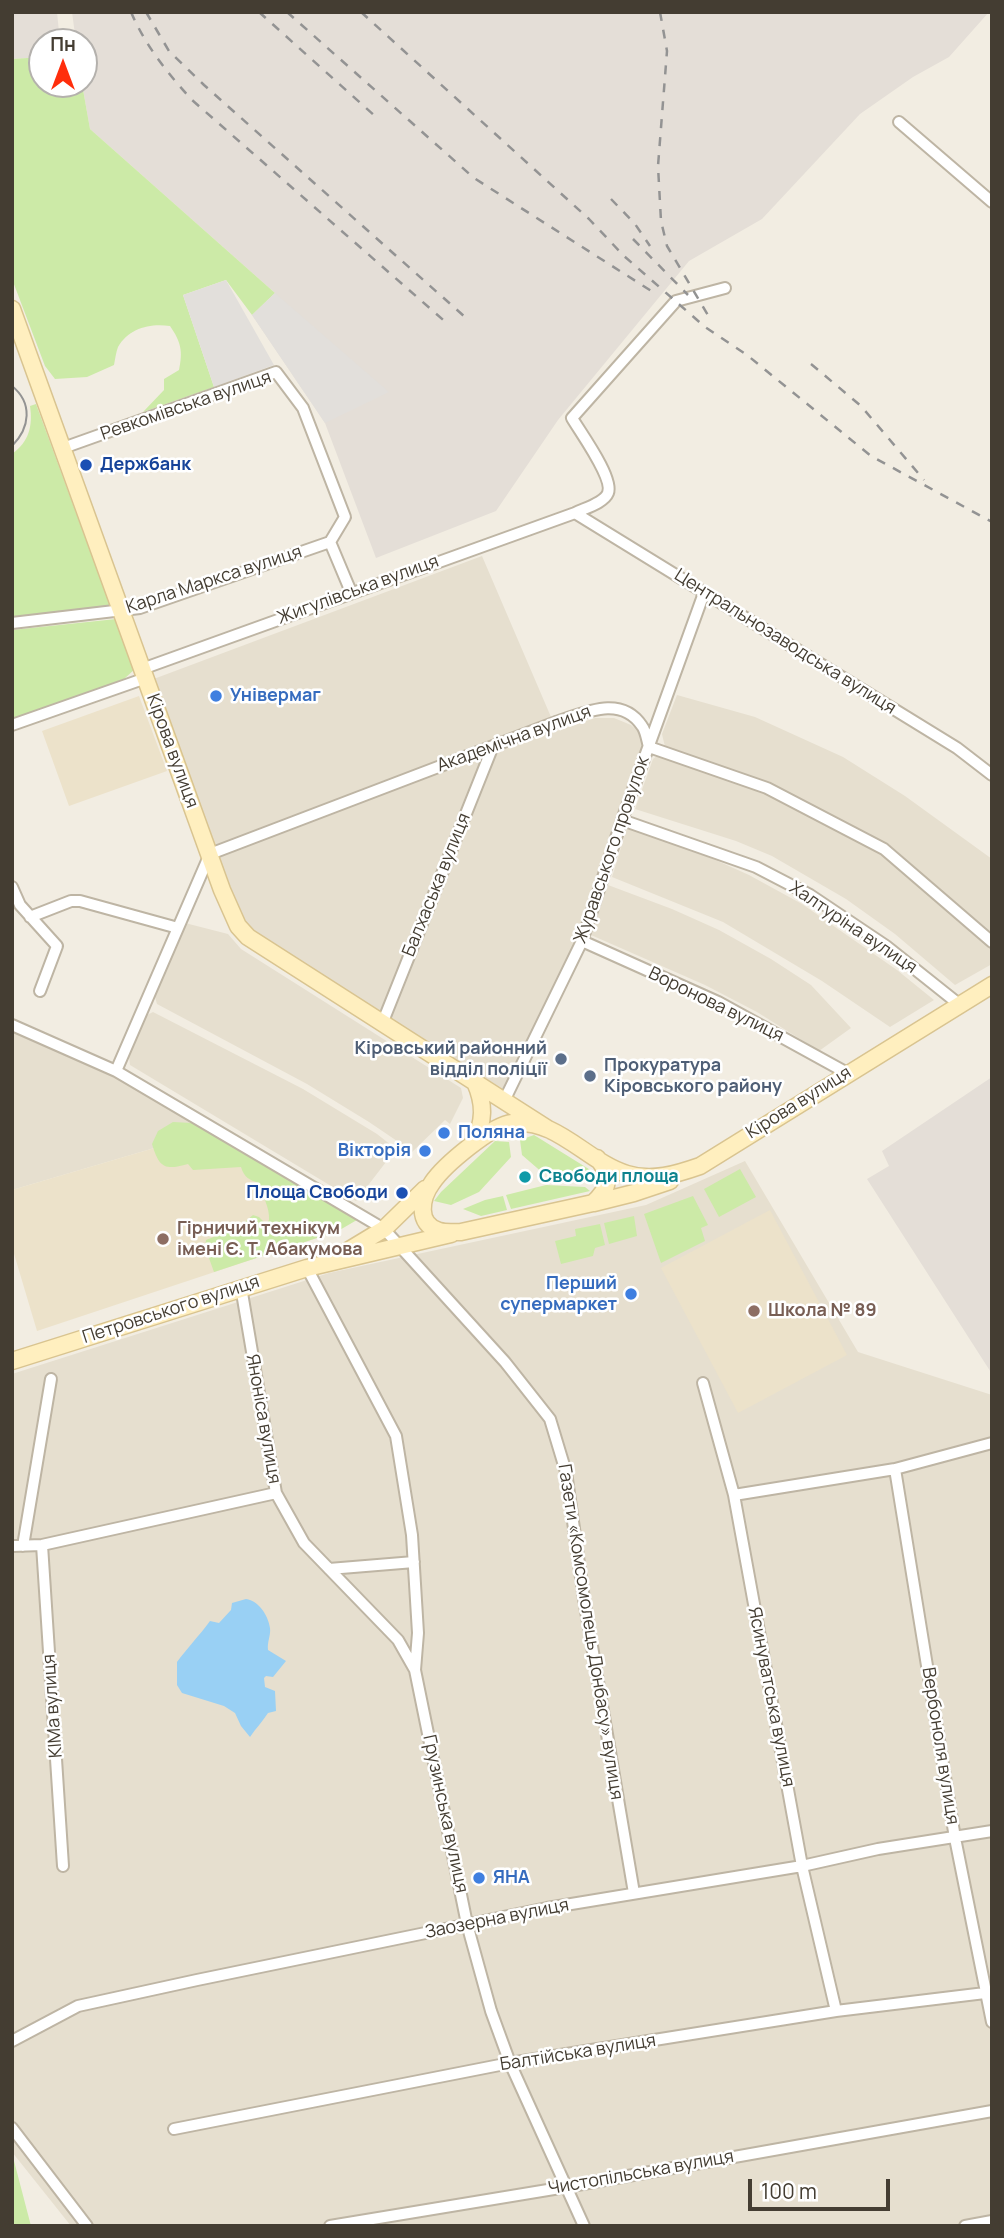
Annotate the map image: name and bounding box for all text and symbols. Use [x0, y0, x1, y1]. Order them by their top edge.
north arrow [28, 28, 98, 98]
text: Пн [50, 31, 76, 57]
street label: Ревкомівська вулиця [98, 367, 274, 445]
place label: Держбанк [100, 454, 191, 476]
marker: Держбанк [78, 457, 94, 473]
street label: Карла Маркса вулиця [123, 541, 305, 619]
street label: Жигулівська вулиця [274, 551, 442, 629]
street label: Центральнозаводська вулиця [670, 565, 900, 719]
place label: Універмаг [230, 685, 321, 707]
marker: Універмаг [208, 688, 224, 704]
street label: Кірова вулиця [141, 691, 203, 811]
street label: Академічна вулиця [434, 701, 594, 777]
street label: Журавського провулок [570, 754, 654, 946]
street label: Балхаська вулиця [398, 810, 476, 960]
street label: Халтуріна вулиця [785, 877, 921, 979]
street label: Воронова вулиця [645, 963, 787, 1047]
place label: Кіровський районний відділ поліції [354, 1038, 547, 1080]
marker: Кіровський районний відділ поліції [553, 1051, 569, 1067]
place label: Прокуратура Кіровського району [604, 1055, 782, 1098]
street label: Кірова вулиця [742, 1062, 856, 1144]
marker: Прокуратура Кіровського району [582, 1068, 598, 1084]
place label: Поляна [458, 1122, 525, 1144]
marker: Поляна [436, 1125, 452, 1141]
place label: Вікторія [338, 1140, 411, 1162]
marker: Вікторія [417, 1143, 433, 1159]
place label: Свободи площа [539, 1166, 679, 1188]
marker: Свободи площа [517, 1169, 533, 1185]
place label: Площа Свободи [246, 1182, 388, 1204]
marker: Площа Свободи [394, 1185, 410, 1201]
place label: Гірничий технікум імені Є. Т. Абакумова [177, 1218, 363, 1260]
marker: Гірничий технікум імені Є. Т. Абакумова [155, 1231, 171, 1247]
street label: Петровського вулиця [80, 1271, 262, 1349]
place label: Перший супермаркет [500, 1273, 617, 1316]
marker: Перший супермаркет [623, 1286, 639, 1302]
place label: Школа № 89 [768, 1300, 877, 1322]
marker: Школа № 89 [746, 1303, 762, 1319]
street label: Яноніса вулиця [241, 1352, 285, 1486]
street label: Газети «Комсомолець Донбасу» вулиця [553, 1462, 627, 1802]
street label: Ясинуватська вулиця [743, 1605, 799, 1789]
street label: КІМа вулиця [39, 1653, 67, 1759]
street label: Вербоноля вулиця [917, 1666, 963, 1826]
street label: Грузинська вулиця [418, 1733, 472, 1895]
place label: ЯНА [493, 1867, 530, 1889]
marker: ЯНА [471, 1870, 487, 1886]
street label: Заозерна вулиця [423, 1894, 571, 1944]
street label: Балтійська вулиця [499, 2030, 657, 2076]
street label: Чистопільська вулиця [546, 2146, 736, 2200]
scale bar [752, 2164, 894, 2208]
text: 100 m [761, 2177, 817, 2205]

